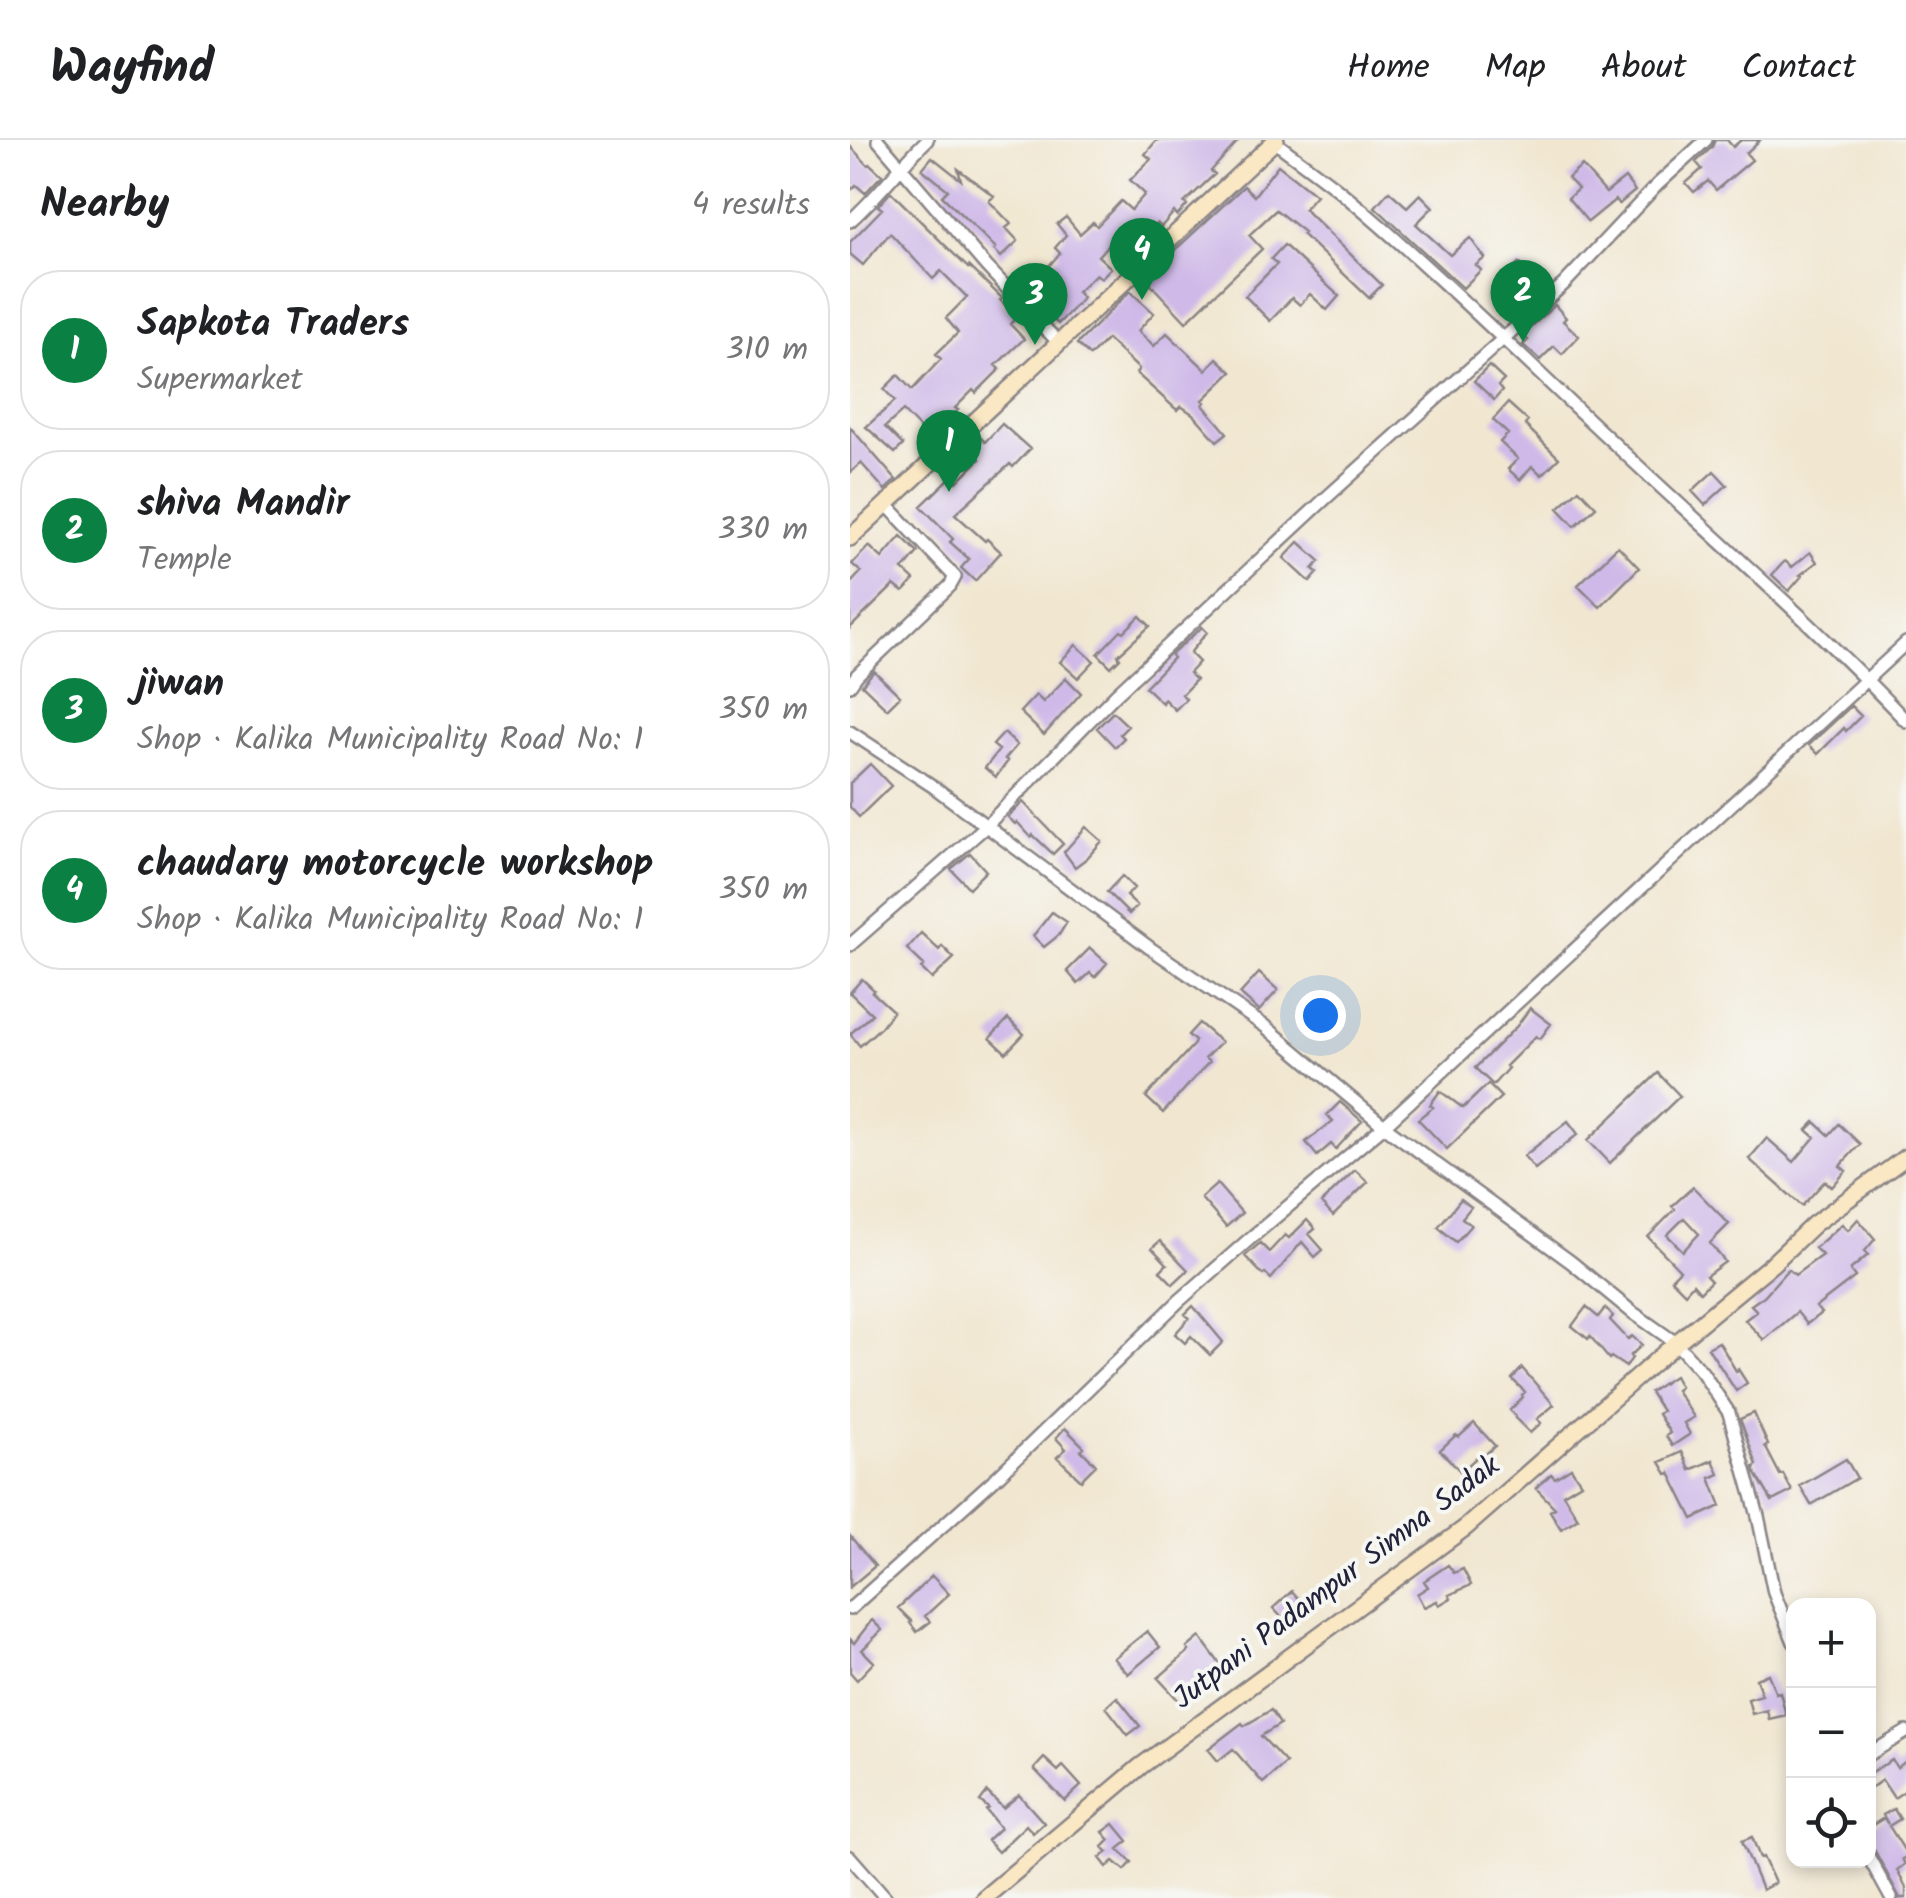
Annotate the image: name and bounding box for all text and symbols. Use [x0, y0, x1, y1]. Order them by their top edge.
text: Wayfind [50, 31, 214, 107]
text: Home [1347, 41, 1430, 97]
text: Map [1485, 41, 1546, 97]
text: About [1601, 41, 1686, 97]
text: Contact [1741, 41, 1856, 97]
text: Nearby [40, 172, 169, 239]
text: 4 results [692, 180, 810, 231]
pin: 4 [1110, 218, 1174, 300]
pin: 2 [1490, 260, 1556, 342]
pin: 3 [1002, 262, 1068, 345]
text: Sapkota Traders [137, 295, 409, 355]
text: 1 [70, 325, 79, 376]
text: 310 m [725, 325, 808, 376]
text: Supermarket [137, 355, 303, 406]
pin: 1 [916, 410, 982, 492]
text: shiva Mandir [137, 475, 349, 535]
text: 2 [65, 505, 84, 556]
text: 330 m [717, 505, 808, 556]
text: Temple [137, 535, 232, 586]
text: jiwan [137, 655, 224, 715]
text: 3 [66, 685, 83, 736]
text: 350 m [718, 685, 808, 736]
text: Shop · Kalika Municipality Road No: 1 [137, 715, 643, 766]
text: chaudary motorcycle workshop [137, 835, 653, 895]
text: 4 [66, 865, 83, 916]
text: 350 m [718, 865, 808, 916]
text: Shop · Kalika Municipality Road No: 1 [137, 895, 643, 946]
your location [1295, 990, 1346, 1041]
street label: Jutpani Padampur Simna Sadak [1163, 1443, 1512, 1722]
map controls [1786, 1598, 1876, 1868]
button: + [1786, 1598, 1876, 1688]
button: − [1786, 1688, 1876, 1778]
button: locate [1786, 1778, 1876, 1868]

